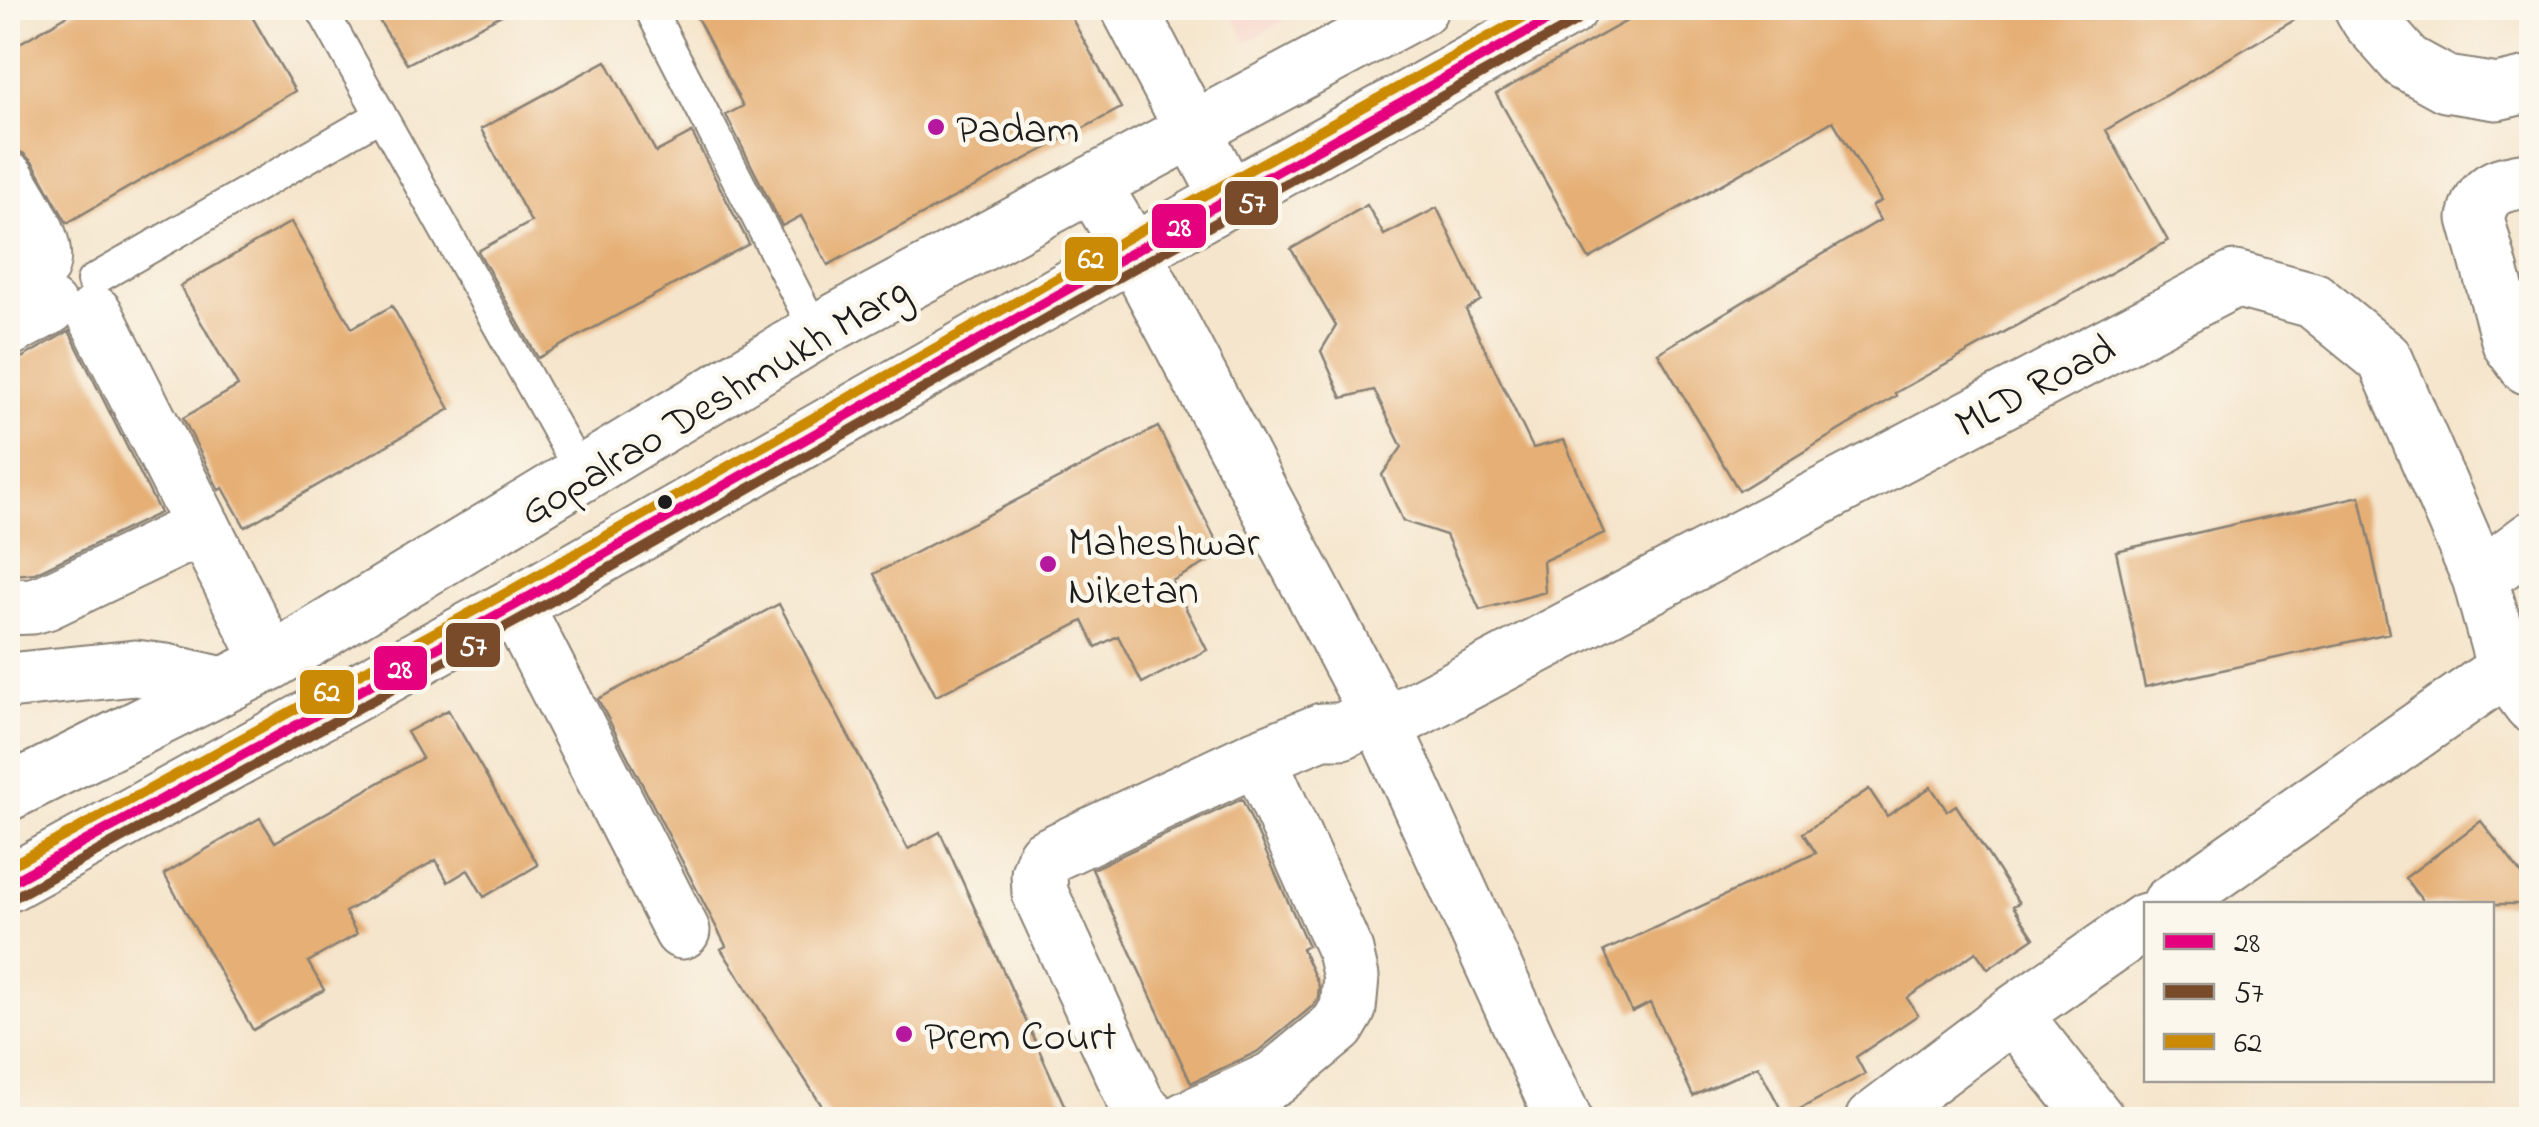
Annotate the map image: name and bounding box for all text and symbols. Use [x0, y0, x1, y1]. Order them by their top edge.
place label: Padam [956, 101, 1079, 162]
marker: Padam [925, 116, 947, 138]
line badge: 57 [1223, 179, 1280, 227]
text: 57 [1238, 185, 1266, 226]
line badge: 28 [1150, 202, 1208, 250]
text: 28 [1166, 209, 1192, 250]
line badge: 62 [1063, 235, 1120, 283]
text: 62 [1078, 241, 1104, 282]
street label: Gopalrao Deshmukh Marg [509, 262, 922, 544]
street label: MLD Road [1945, 320, 2127, 456]
unlabelled marker [655, 492, 675, 512]
place label: Maheshwar Niketan [1068, 514, 1261, 623]
marker: Maheshwar Niketan [1037, 553, 1059, 575]
line badge: 57 [444, 621, 502, 669]
text: 57 [459, 628, 487, 669]
line badge: 28 [372, 644, 429, 692]
text: 28 [387, 651, 413, 692]
line badge: 62 [298, 668, 356, 716]
text: 62 [314, 674, 340, 715]
legend [2144, 902, 2494, 1082]
text: 28 [2234, 923, 2260, 967]
text: 57 [2234, 973, 2264, 1017]
place label: Prem Court [924, 1008, 1117, 1069]
marker: Prem Court [893, 1023, 915, 1045]
text: 62 [2234, 1023, 2262, 1067]

